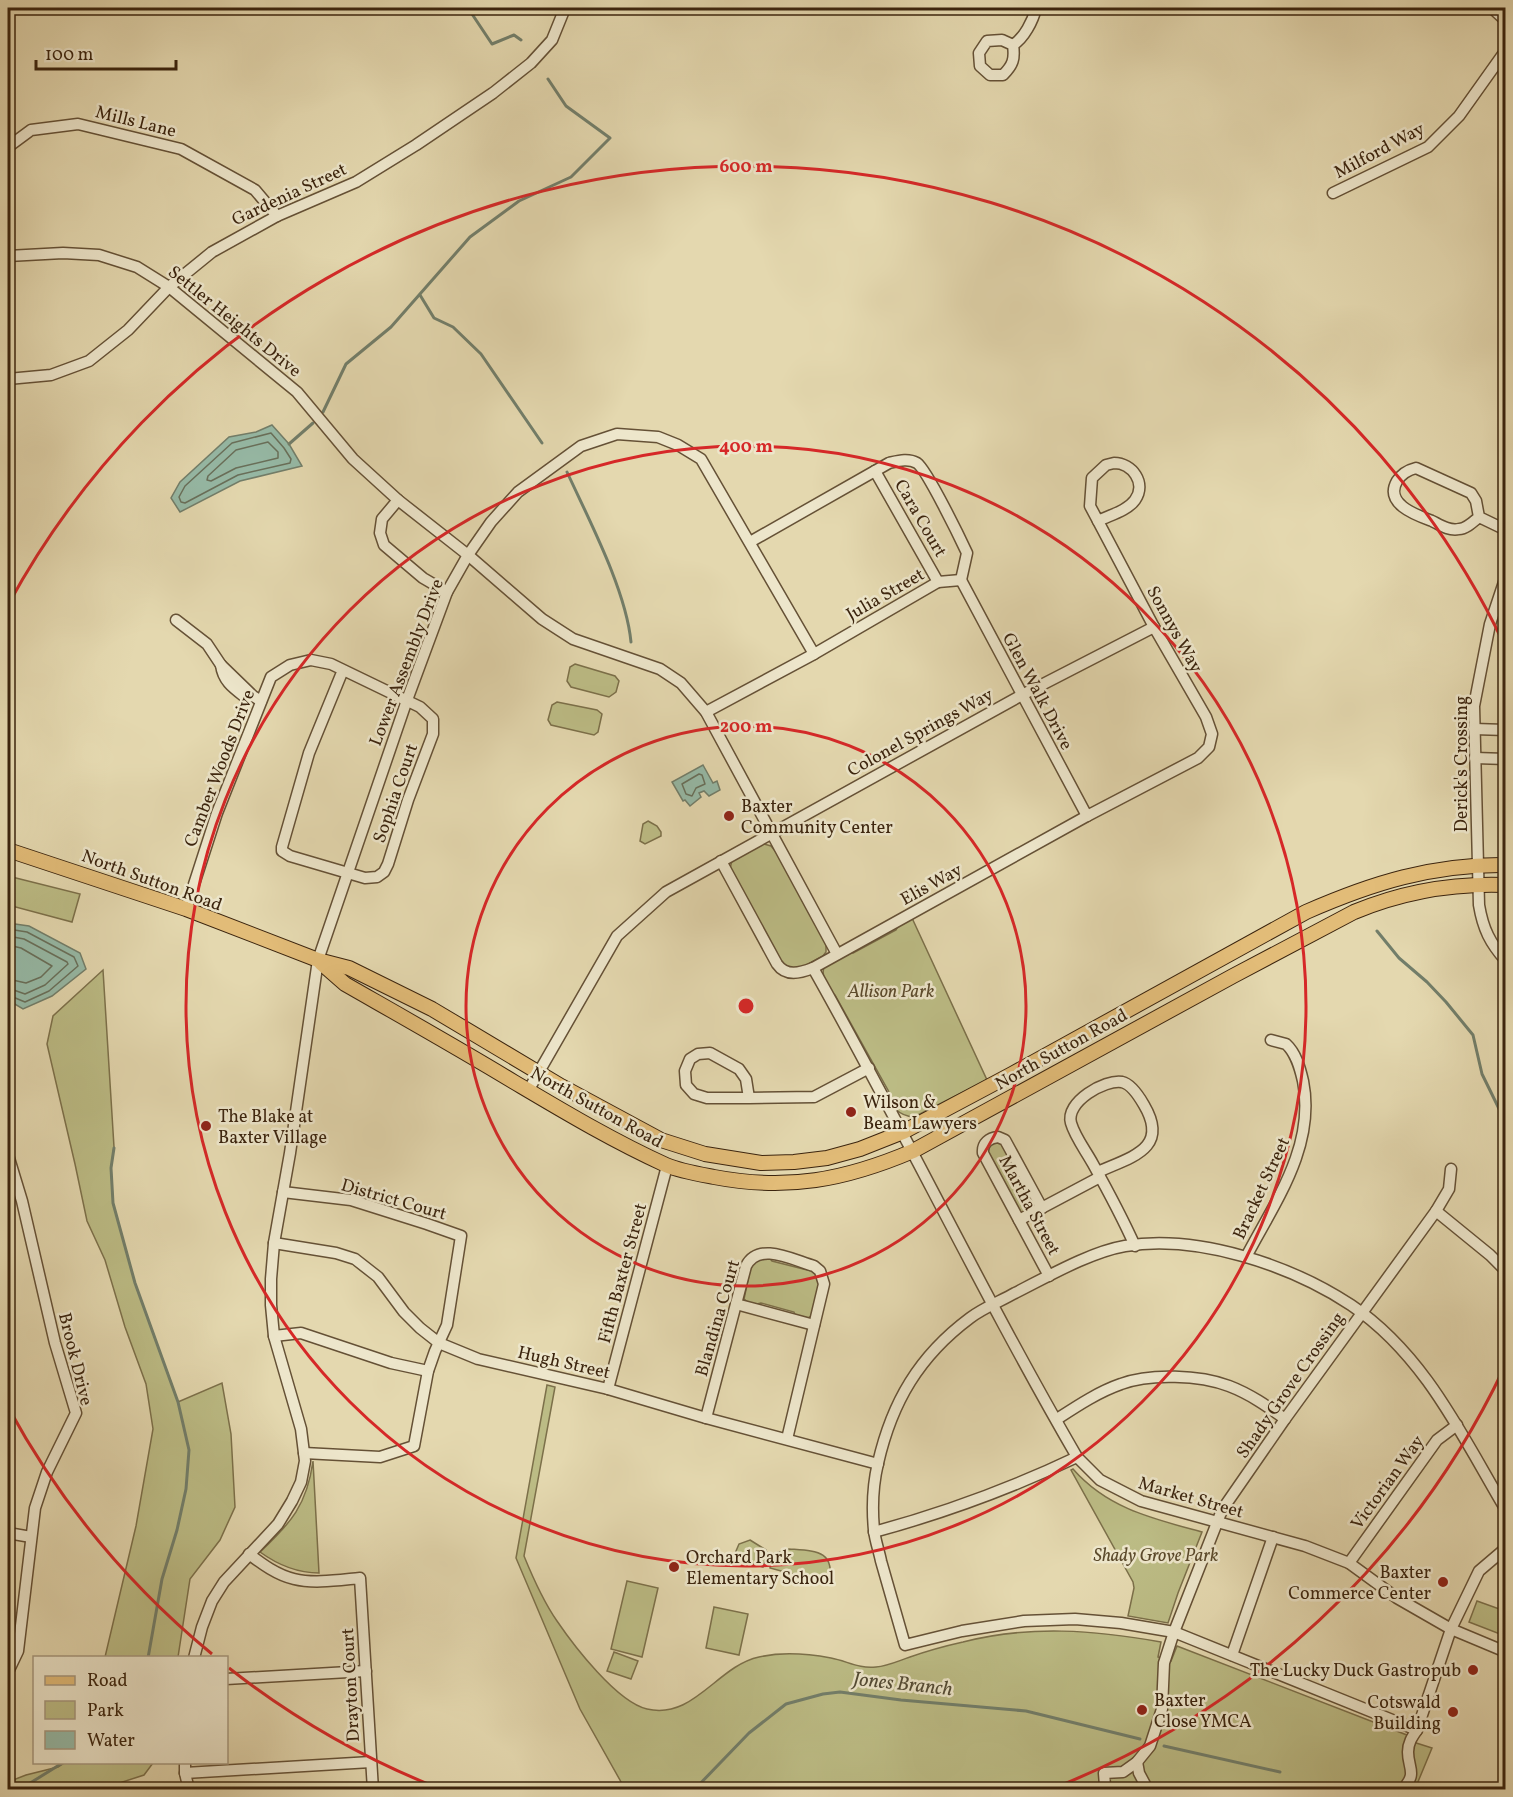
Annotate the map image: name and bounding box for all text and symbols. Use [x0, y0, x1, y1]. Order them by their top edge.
scale bar [36, 33, 176, 71]
text: 100 m [45, 43, 94, 68]
street label: Mills Lane [93, 100, 179, 145]
street label: Milford Way [1330, 117, 1430, 186]
text: 600 m [719, 155, 773, 180]
street label: Gardenia Street [228, 158, 351, 233]
street label: Settler Heights Drive [162, 261, 306, 384]
text: 400 m [719, 435, 773, 460]
street label: Cara Court [887, 475, 952, 562]
street label: Julia Street [842, 563, 930, 628]
street label: Lower Assembly Drive [364, 575, 451, 750]
street label: Sonnys Way [1140, 582, 1208, 678]
street label: Glen Walk Drive [995, 629, 1078, 755]
street label: Colonel Springs Way [843, 683, 998, 784]
street label: Camber Woods Drive [179, 686, 262, 851]
street label: Derick's Crossing [1450, 696, 1475, 832]
text: 200 m [720, 715, 772, 740]
street label: Sophia Court [368, 740, 425, 847]
place label: Baxter Community Center [741, 795, 893, 841]
marker: Baxter Community Center [722, 809, 736, 823]
street label: North Sutton Road [78, 844, 225, 918]
street label: Elis Way [896, 858, 967, 913]
park label: Allison Park [847, 980, 934, 1005]
centre of rings [736, 996, 756, 1016]
street label: North Sutton Road [991, 1003, 1133, 1097]
street label: North Sutton Road [525, 1061, 667, 1155]
place label: Wilson & Beam Lawyers [863, 1091, 977, 1137]
place label: The Blake at Baxter Village [218, 1105, 327, 1151]
marker: Wilson & Beam Lawyers [844, 1105, 858, 1119]
marker: The Blake at Baxter Village [199, 1119, 213, 1133]
street label: Bracket Street [1228, 1133, 1297, 1244]
street label: Martha Street [992, 1151, 1066, 1260]
street label: District Court [338, 1173, 449, 1227]
street label: Fifth Baxter Street [593, 1201, 654, 1346]
street label: Blandina Court [690, 1257, 747, 1380]
street label: Shady Grove Crossing [1231, 1308, 1351, 1464]
street label: Brook Drive [51, 1310, 98, 1409]
street label: Hugh Street [515, 1341, 612, 1386]
street label: Victorian Way [1345, 1430, 1431, 1535]
street label: Market Street [1135, 1471, 1246, 1525]
park label: Shady Grove Park [1094, 1544, 1218, 1569]
place label: Orchard Park Elementary School [686, 1546, 834, 1592]
marker: Orchard Park Elementary School [667, 1560, 681, 1574]
place label: Baxter Commerce Center [1288, 1561, 1431, 1607]
marker: Baxter Commerce Center [1436, 1575, 1450, 1589]
street label: Drayton Court [336, 1627, 367, 1743]
legend [33, 1656, 228, 1764]
place label: The Lucky Duck Gastropub [1250, 1659, 1461, 1684]
marker: The Lucky Duck Gastropub [1466, 1663, 1480, 1677]
water label: Jones Branch [850, 1666, 954, 1704]
text: Road [87, 1669, 128, 1694]
place label: Baxter Close YMCA [1154, 1689, 1252, 1735]
place label: Cotswald Building [1368, 1691, 1441, 1737]
text: Park [87, 1699, 124, 1724]
marker: Baxter Close YMCA [1135, 1703, 1149, 1717]
marker: Cotswald Building [1446, 1705, 1460, 1719]
text: Water [87, 1729, 135, 1754]

